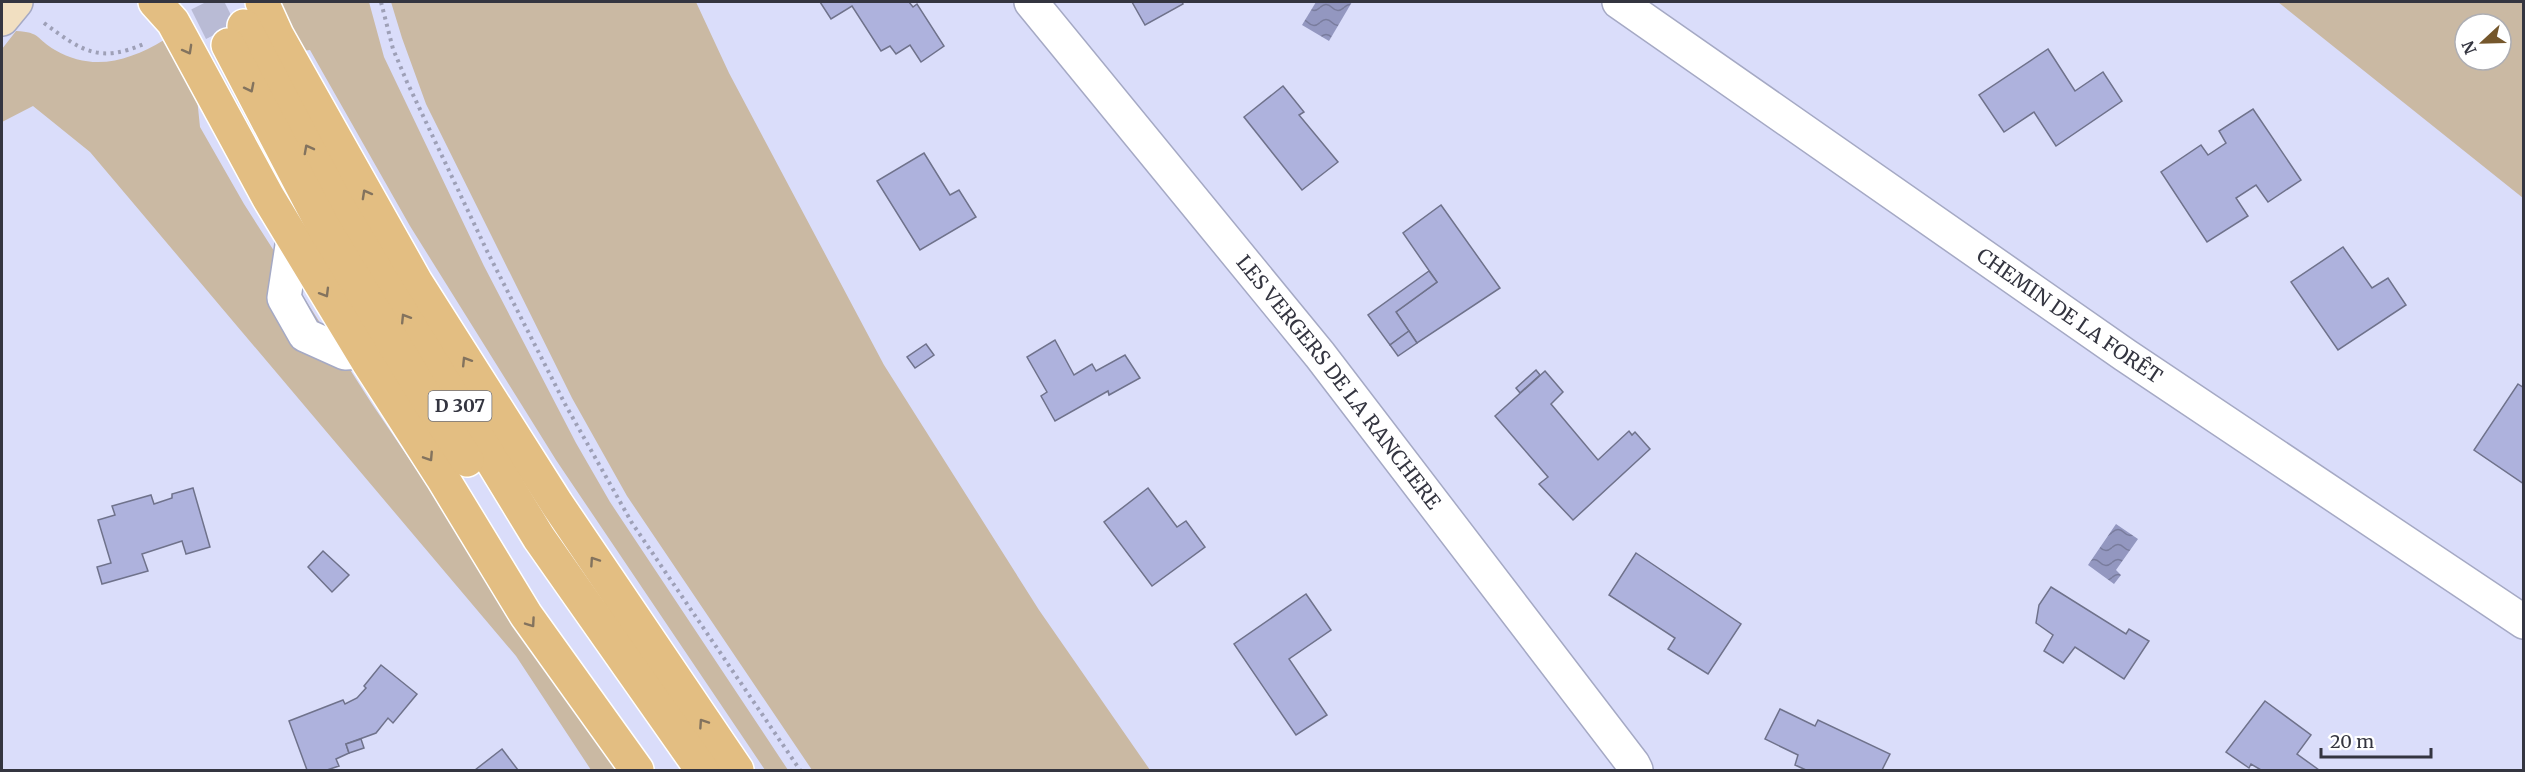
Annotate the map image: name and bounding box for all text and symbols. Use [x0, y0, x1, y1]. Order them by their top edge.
north arrow [2453, 12, 2513, 72]
text: N [2457, 38, 2481, 57]
one-way arrow [181, 44, 192, 54]
one-way arrow [242, 81, 254, 92]
one-way arrow [304, 145, 315, 155]
one-way arrow [362, 190, 374, 200]
street label: CHEMIN DE LA FORÊT [1972, 242, 2167, 388]
street label: LES VERGERS DE LA RANCHERE [1231, 250, 1446, 514]
one-way arrow [318, 286, 329, 297]
one-way arrow [400, 314, 412, 324]
one-way arrow [463, 357, 474, 368]
road number: D 307 [428, 391, 492, 421]
one-way arrow [422, 451, 433, 462]
one-way arrow [591, 556, 602, 567]
one-way arrow [524, 617, 535, 628]
one-way arrow [699, 718, 710, 729]
scale bar [2321, 721, 2430, 759]
text: 20 m [2330, 730, 2374, 753]

